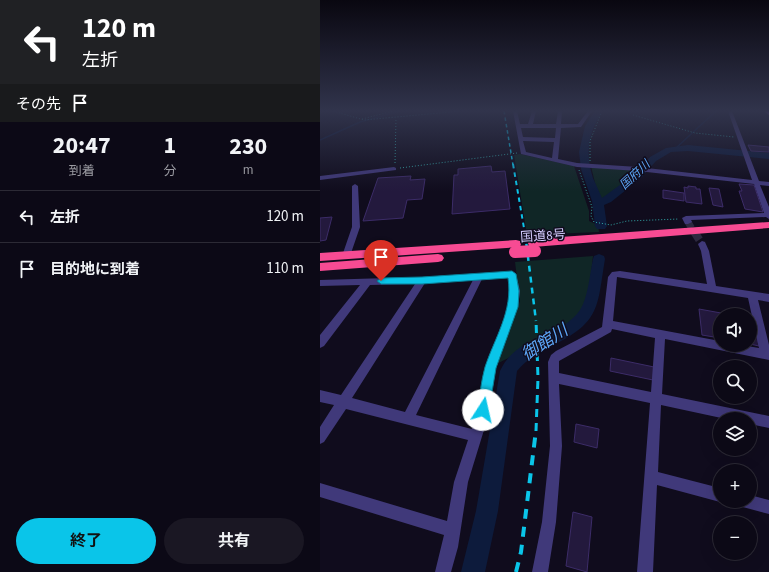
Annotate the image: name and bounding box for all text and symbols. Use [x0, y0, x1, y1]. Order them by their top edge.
text: 120 m [82, 8, 156, 48]
icon: left [16, 16, 68, 68]
text: 左折 [82, 48, 118, 73]
icon: arrive [69, 92, 91, 114]
text: その先 [16, 94, 61, 115]
text: 20:47 [53, 128, 111, 163]
text: 1 [164, 128, 176, 163]
text: 230 [229, 129, 267, 164]
water label: 国府川 [616, 155, 655, 193]
text: m [243, 161, 254, 179]
text: 到着 [69, 162, 95, 180]
text: 分 [163, 162, 176, 180]
icon: left [16, 206, 38, 228]
text: 120 m [266, 206, 304, 227]
text: 左折 [50, 207, 80, 228]
street label: 国道8号 [520, 225, 566, 247]
pin [364, 240, 398, 281]
icon: arrive [370, 246, 392, 268]
icon: arrive [16, 258, 38, 280]
text: 110 m [266, 258, 304, 279]
text: 目的地に到着 [50, 259, 140, 280]
map controls [713, 308, 757, 560]
button: sound [713, 308, 757, 352]
water label: 御館川 [517, 318, 575, 367]
button: search [713, 360, 757, 404]
position arrow [462, 389, 504, 431]
button: layers [713, 412, 757, 456]
button: + [713, 464, 757, 508]
button: − [713, 516, 757, 560]
button: 終了 [16, 518, 156, 564]
button: 共有 [164, 518, 304, 564]

